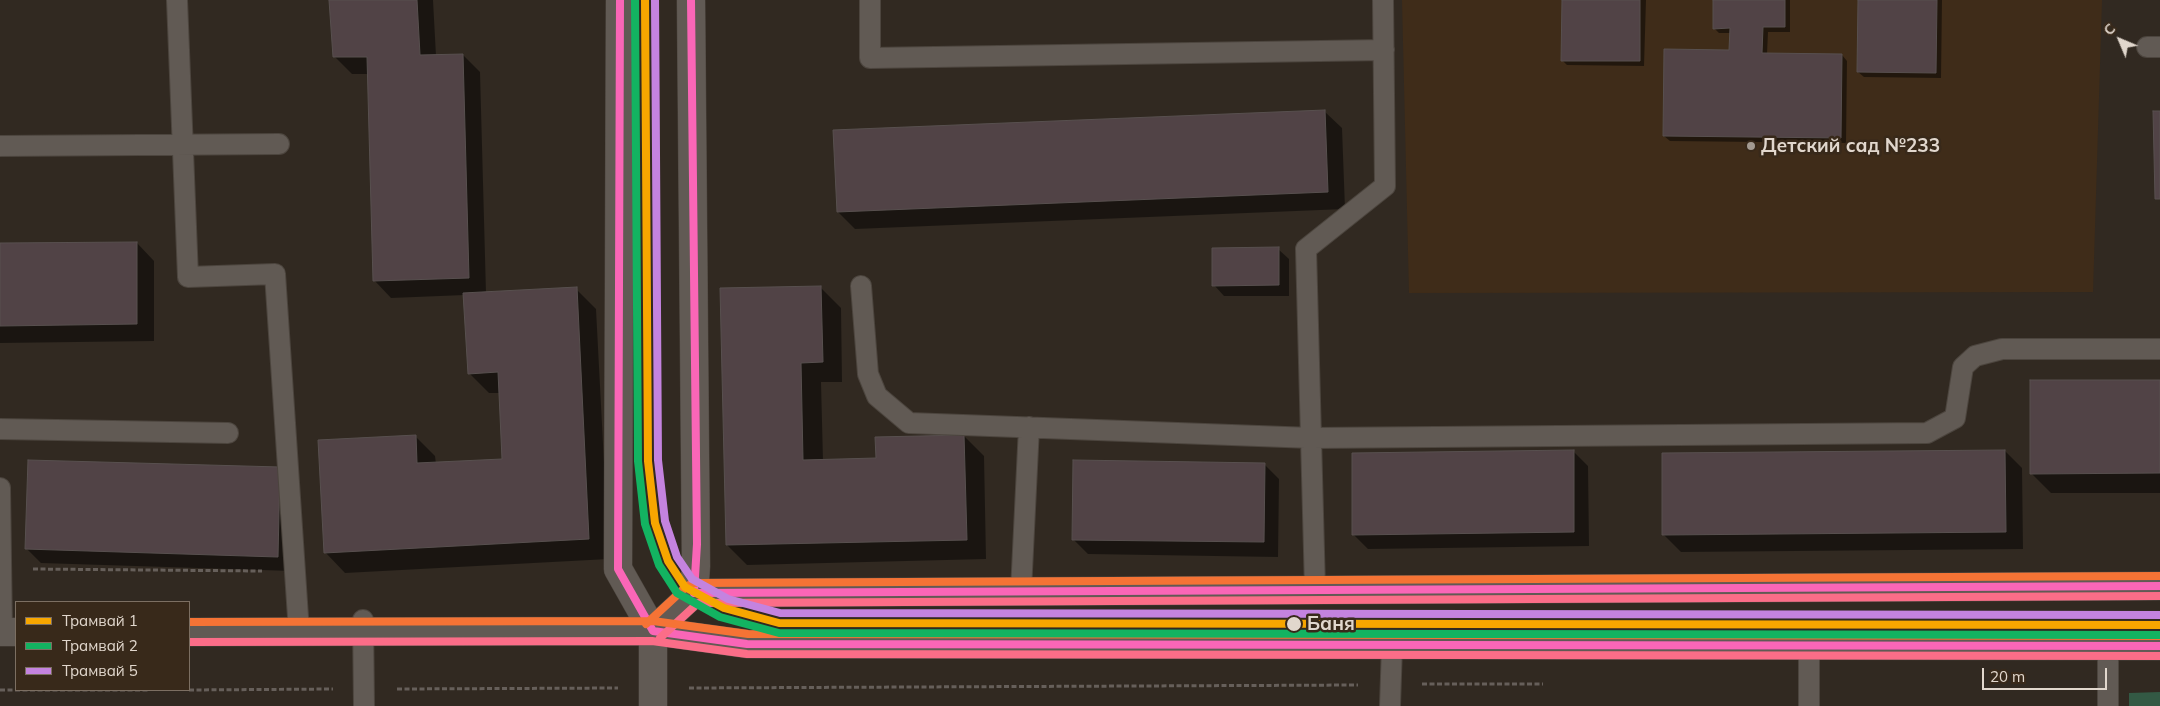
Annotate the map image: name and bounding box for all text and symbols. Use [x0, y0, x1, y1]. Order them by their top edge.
north arrow [2095, 15, 2145, 65]
text: С [2100, 20, 2119, 39]
place label: Детский сад №233 [1761, 135, 1940, 157]
marker: Детский сад №233 [1745, 140, 1757, 152]
legend [15, 601, 190, 691]
text: Трамвай 1 [62, 611, 138, 630]
place label: Баня [1307, 613, 1355, 635]
marker: Баня [1285, 615, 1303, 633]
text: Трамвай 2 [62, 636, 138, 655]
scale bar [1985, 658, 2110, 690]
text: Трамвай 5 [62, 661, 138, 680]
text: 20 m [1990, 667, 2025, 686]

